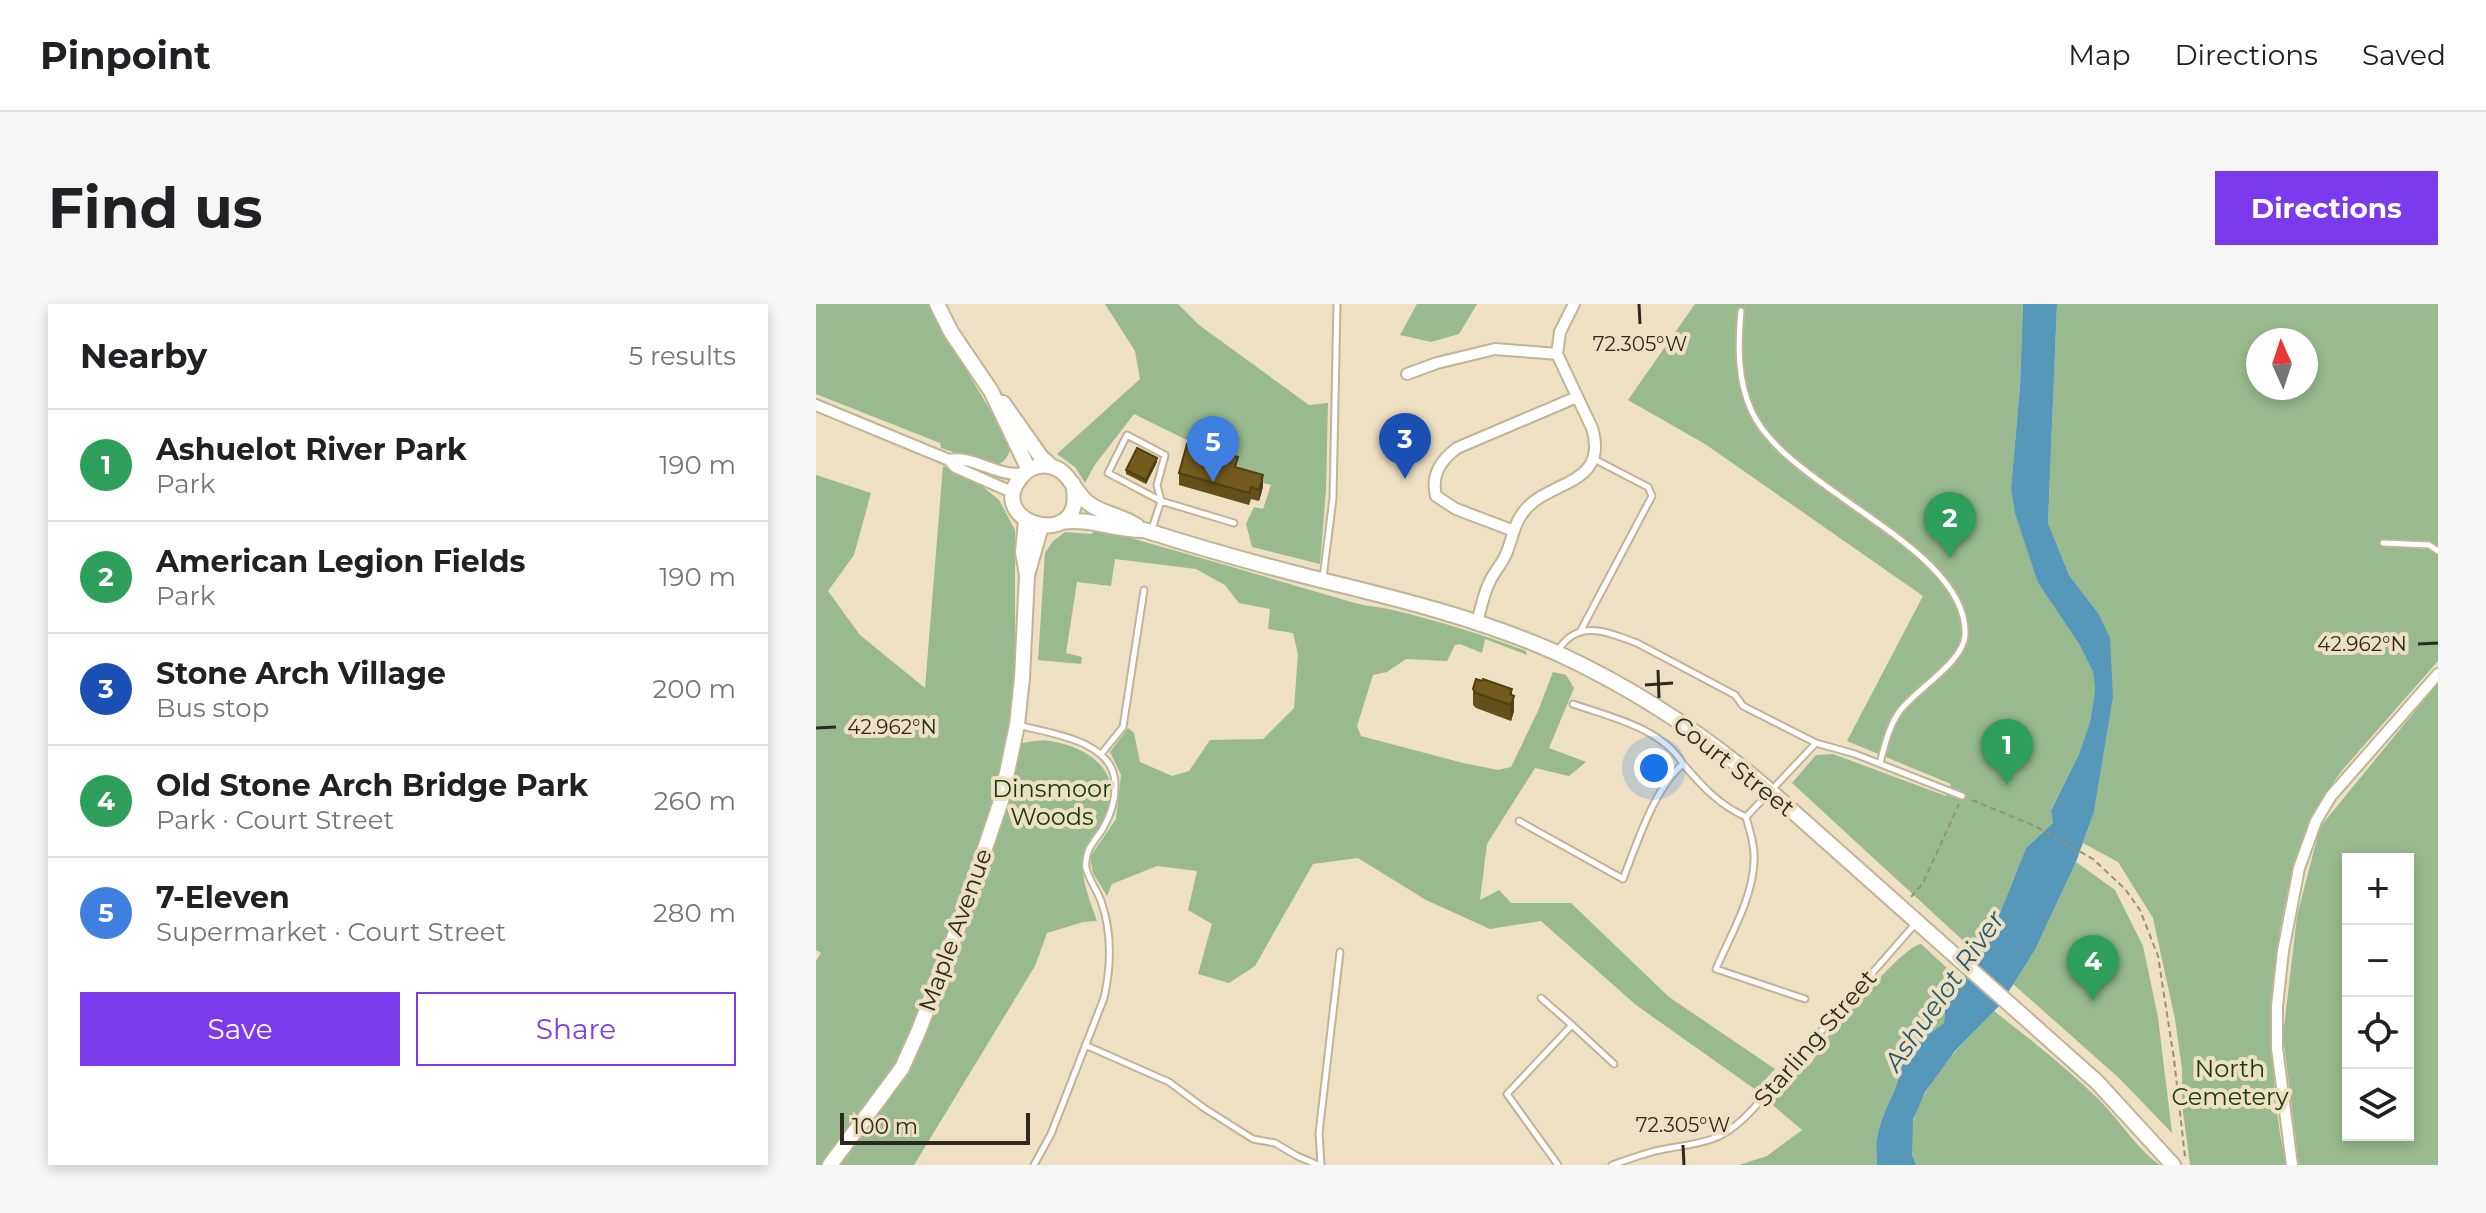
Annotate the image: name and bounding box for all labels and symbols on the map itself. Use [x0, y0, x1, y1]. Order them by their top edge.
north arrow [2246, 328, 2318, 400]
text: 72.305°W [1593, 332, 1687, 356]
pin: 3 [1379, 413, 1431, 479]
pin: 5 [1187, 416, 1239, 482]
pin: 2 [1924, 492, 1976, 558]
text: 42.962°N [2317, 632, 2407, 656]
street label: Court Street [1667, 710, 1801, 823]
text: 42.962°N [847, 715, 937, 739]
pin: 1 [1981, 719, 2033, 785]
your location [1634, 748, 1674, 788]
park label: Dinsmoor Woods [992, 774, 1112, 831]
street label: Maple Avenue [912, 845, 998, 1015]
water label: Ashuelot River [1876, 904, 2011, 1079]
pin: 4 [2067, 935, 2119, 1001]
street label: Starling Street [1748, 963, 1883, 1112]
park label: North Cemetery [2171, 1054, 2289, 1111]
scale bar [840, 1109, 1030, 1145]
text: 72.305°W [1636, 1113, 1730, 1137]

